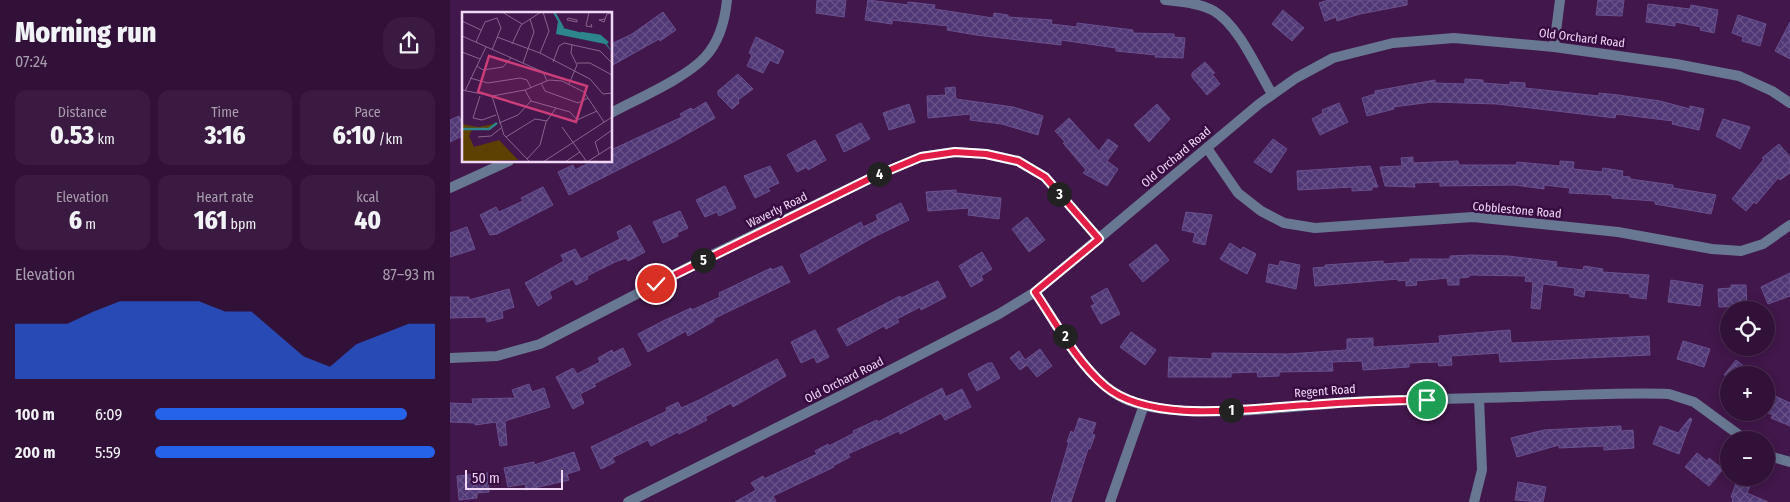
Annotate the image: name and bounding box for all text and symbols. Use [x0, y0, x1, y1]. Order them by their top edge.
inset map [462, 12, 612, 162]
text: Morning run [15, 16, 156, 49]
button: share [383, 17, 435, 69]
street label: Old Orchard Road [1538, 26, 1626, 50]
text: 07:24 [15, 52, 47, 71]
text: Distance [58, 104, 107, 121]
text: Time [211, 104, 239, 121]
text: Pace [355, 104, 381, 121]
text: 0.53 [50, 121, 94, 151]
text: 3:16 [204, 121, 246, 151]
text: 6:10 [333, 121, 376, 151]
street label: Old Orchard Road [1138, 124, 1214, 190]
text: km [94, 131, 115, 148]
text: /km [376, 131, 403, 148]
pin: 4 [866, 162, 892, 186]
text: 4 [876, 166, 883, 183]
pin: 3 [1046, 182, 1072, 206]
text: 3 [1056, 186, 1063, 203]
text: Elevation [56, 189, 109, 206]
text: Heart rate [196, 189, 254, 206]
text: kcal [356, 189, 379, 206]
street label: Waverly Road [744, 189, 810, 231]
street label: Cobblestone Road [1472, 199, 1562, 221]
text: 6 [69, 206, 82, 236]
text: 161 [194, 206, 227, 236]
text: 40 [354, 206, 381, 236]
text: m [82, 216, 96, 233]
text: bpm [227, 216, 256, 233]
pin: 5 [690, 248, 716, 272]
text: 5 [700, 252, 707, 269]
pin [635, 263, 677, 305]
text: Elevation [15, 265, 75, 284]
text: 87–93 m [383, 265, 435, 284]
icon: check [642, 270, 670, 298]
map controls [1720, 301, 1775, 486]
button: locate [1720, 301, 1775, 356]
pin: 2 [1052, 324, 1078, 348]
text: 2 [1062, 328, 1069, 345]
street label: Old Orchard Road [802, 354, 886, 406]
button: + [1720, 366, 1775, 421]
pin [1406, 379, 1448, 421]
street label: Regent Road [1294, 382, 1356, 400]
icon: arrive [1413, 386, 1441, 414]
pin: 1 [1218, 398, 1244, 422]
text: 1 [1229, 402, 1234, 419]
text: 100 m [15, 405, 55, 424]
text: 6:09 [95, 405, 122, 424]
button: − [1720, 431, 1775, 486]
text: 200 m [15, 443, 55, 462]
text: 5:59 [95, 443, 121, 462]
scale bar [465, 467, 562, 490]
text: 50 m [472, 470, 500, 487]

